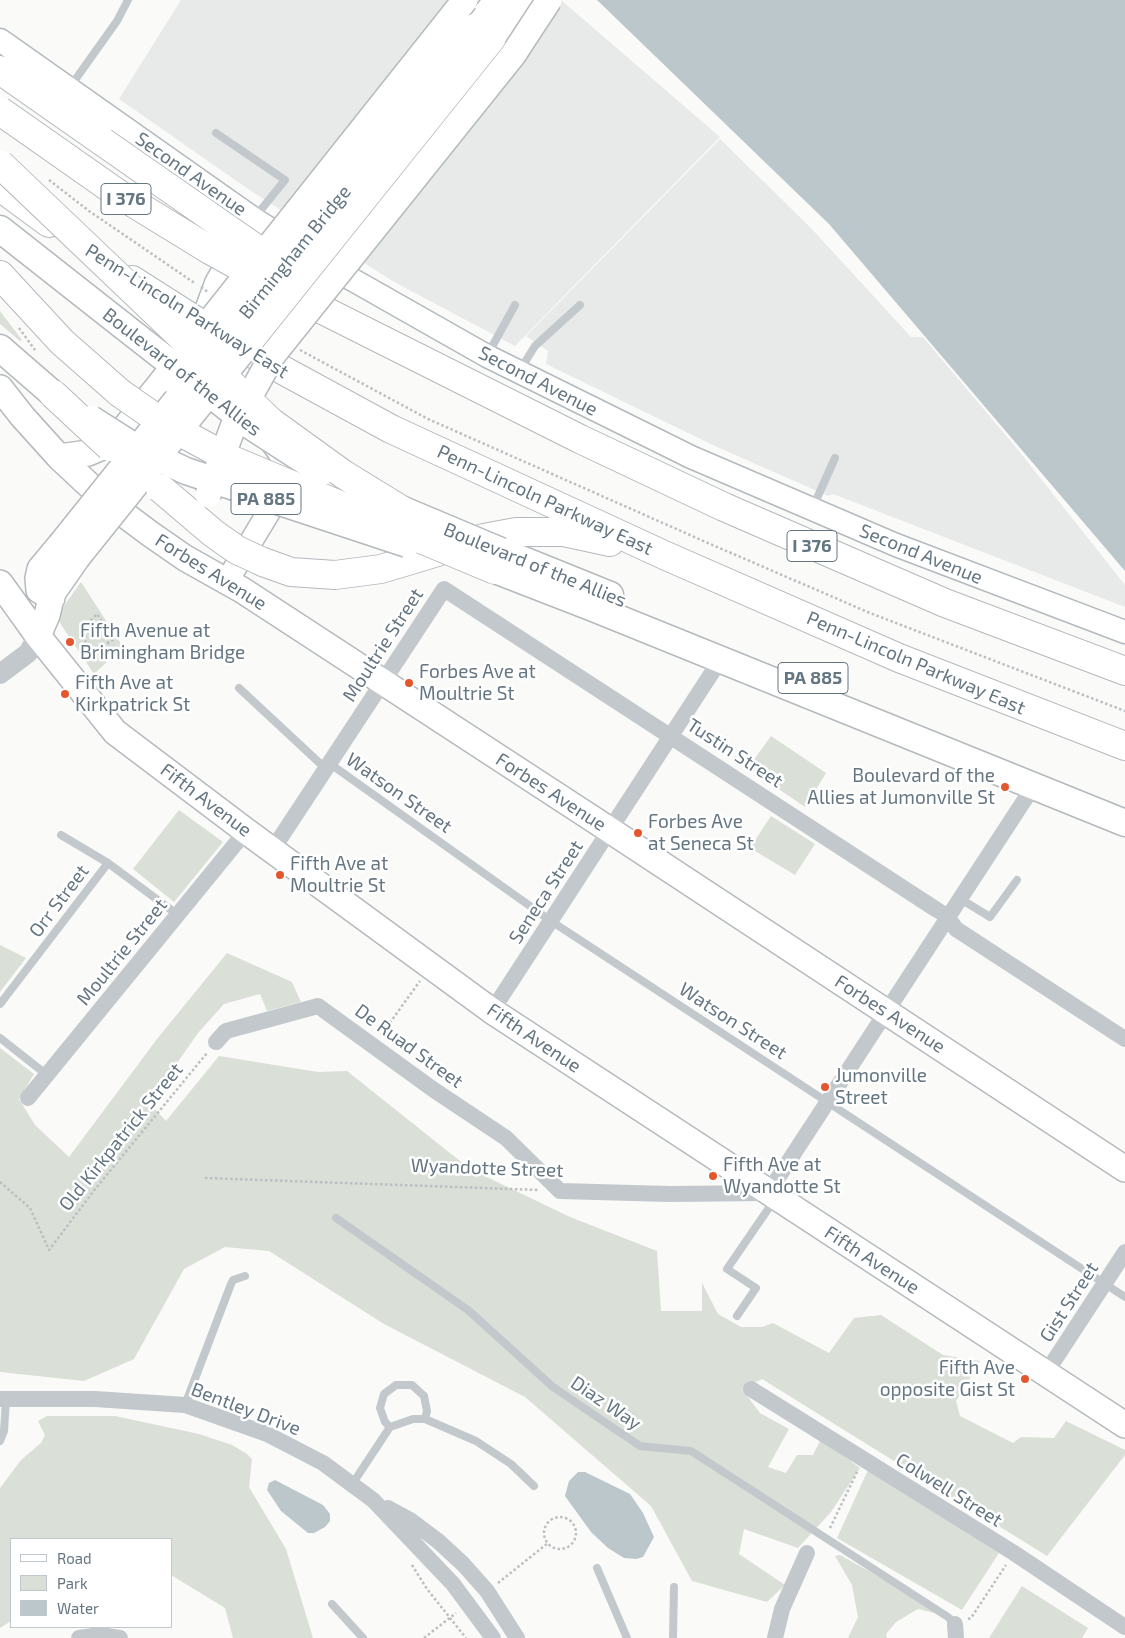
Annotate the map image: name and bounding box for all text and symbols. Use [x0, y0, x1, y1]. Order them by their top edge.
street label: Second Avenue [131, 127, 251, 221]
street label: Birmingham Bridge [234, 181, 356, 323]
road number: I 376 [101, 183, 151, 214]
street label: Penn-Lincoln Parkway East [81, 239, 293, 383]
street label: Boulevard of the Allies [98, 303, 266, 441]
street label: Second Avenue [475, 341, 601, 421]
street label: Penn-Lincoln Parkway East [434, 440, 656, 560]
road number: PA 885 [231, 484, 301, 514]
street label: Boulevard of the Allies [440, 518, 630, 612]
street label: Second Avenue [856, 519, 986, 589]
street label: Forbes Avenue [151, 529, 271, 615]
road number: I 376 [787, 530, 837, 562]
street label: Moultrie Street [338, 584, 428, 706]
street label: Penn-Lincoln Parkway East [803, 607, 1029, 719]
place label: Fifth Avenue at Brimingham Bridge [80, 620, 245, 664]
marker: Fifth Avenue at Brimingham Bridge [64, 636, 76, 648]
place label: Forbes Ave at Moultrie St [419, 661, 536, 705]
road number: PA 885 [778, 662, 848, 694]
place label: Fifth Ave at Kirkpatrick St [75, 672, 190, 716]
marker: Forbes Ave at Moultrie St [403, 677, 415, 689]
marker: Fifth Ave at Kirkpatrick St [59, 688, 71, 700]
street label: Tustin Street [683, 714, 787, 792]
street label: Watson Street [342, 748, 456, 838]
street label: Forbes Avenue [492, 748, 610, 836]
street label: Fifth Avenue [156, 758, 256, 842]
place label: Boulevard of the Allies at Jumonville St [807, 765, 995, 809]
marker: Boulevard of the Allies at Jumonville St [999, 781, 1011, 793]
place label: Forbes Ave at Seneca St [648, 811, 754, 855]
marker: Forbes Ave at Seneca St [632, 827, 644, 839]
street label: Seneca Street [504, 836, 588, 948]
place label: Fifth Ave at Moultrie St [290, 853, 388, 897]
street label: Orr Street [24, 860, 94, 942]
marker: Fifth Ave at Moultrie St [274, 869, 286, 881]
street label: Moultrie Street [72, 894, 172, 1010]
street label: Forbes Avenue [831, 970, 949, 1058]
street label: Watson Street [675, 978, 791, 1064]
street label: Fifth Avenue [483, 998, 585, 1078]
street label: De Ruad Street [351, 999, 467, 1093]
street label: Old Kirkpatrick Street [54, 1058, 188, 1216]
place label: Jumonville Street [835, 1065, 927, 1109]
marker: Jumonville Street [819, 1081, 831, 1093]
street label: Wyandotte Street [410, 1154, 564, 1182]
place label: Fifth Ave at Wyandotte St [723, 1154, 841, 1198]
marker: Fifth Ave at Wyandotte St [707, 1170, 719, 1182]
street label: Fifth Avenue [820, 1221, 924, 1299]
street label: Gist Street [1035, 1258, 1103, 1346]
place label: Fifth Ave opposite Gist St [880, 1357, 1015, 1401]
street label: Diaz Way [566, 1371, 646, 1435]
marker: Fifth Ave opposite Gist St [1019, 1373, 1031, 1385]
street label: Bentley Drive [188, 1378, 304, 1440]
street label: Colwell Street [892, 1448, 1006, 1532]
legend [10, 1538, 172, 1628]
text: Road [57, 1549, 92, 1567]
text: Park [57, 1574, 88, 1592]
text: Water [57, 1599, 99, 1617]

